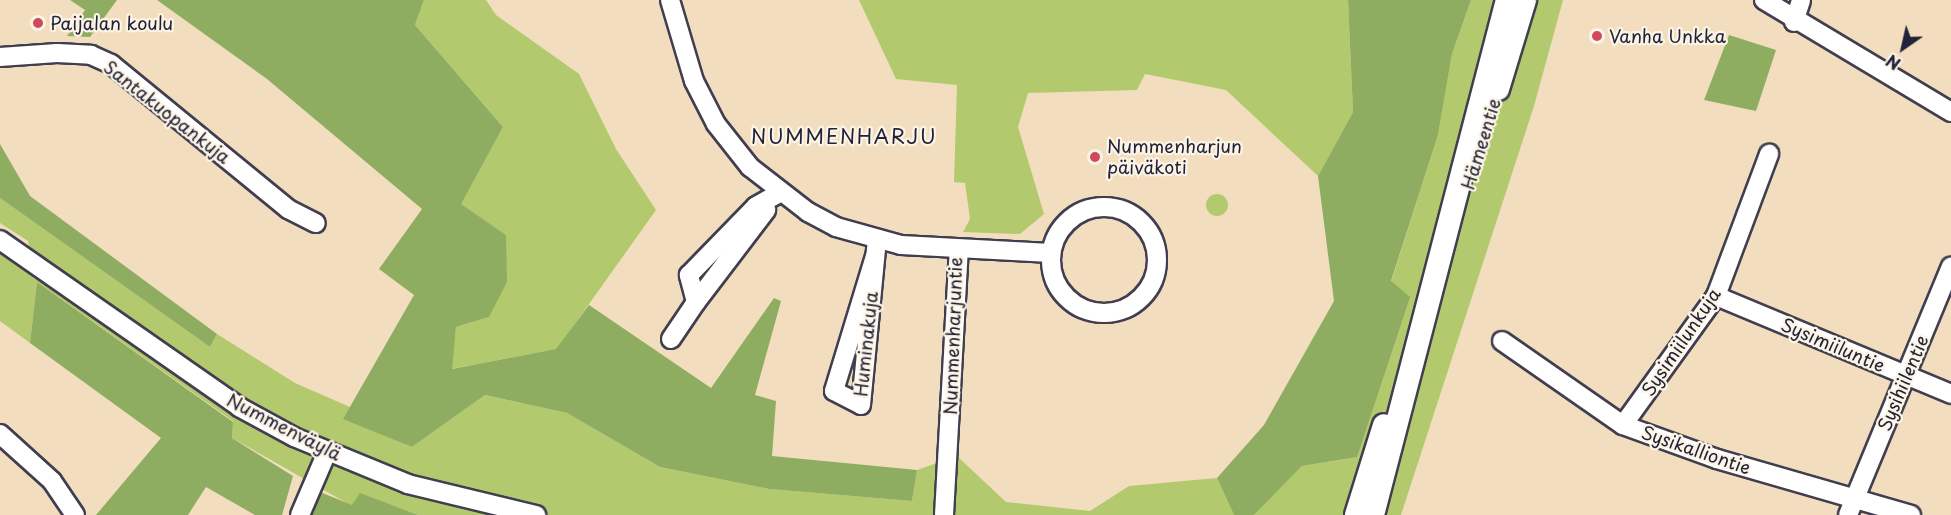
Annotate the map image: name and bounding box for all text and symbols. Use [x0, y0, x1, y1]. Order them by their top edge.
place label: Paijalan koulu [50, 12, 174, 34]
marker: Paijalan koulu [31, 16, 45, 30]
north arrow [1873, 18, 1933, 78]
place label: Vanha Unkka [1609, 25, 1727, 47]
marker: Vanha Unkka [1590, 29, 1604, 43]
text: N [1881, 49, 1905, 76]
street label: Santakuopankuja [100, 56, 234, 168]
street label: Hämeentie [1457, 96, 1505, 192]
district label: NUMMENHARJU [751, 124, 937, 148]
place label: Nummenharjun päiväkoti [1107, 136, 1242, 178]
marker: Nummenharjun päiväkoti [1088, 150, 1102, 164]
street label: Nummenharjuntie [939, 257, 967, 415]
street label: Sysimiilunkuja [1637, 284, 1725, 400]
street label: Huminakuja [850, 290, 882, 398]
street label: Sysimiiluntie [1778, 313, 1888, 377]
street label: Sysihiilentie [1873, 332, 1933, 434]
street label: Nummenväylä [223, 389, 345, 465]
street label: Sysikalliontie [1639, 421, 1753, 479]

